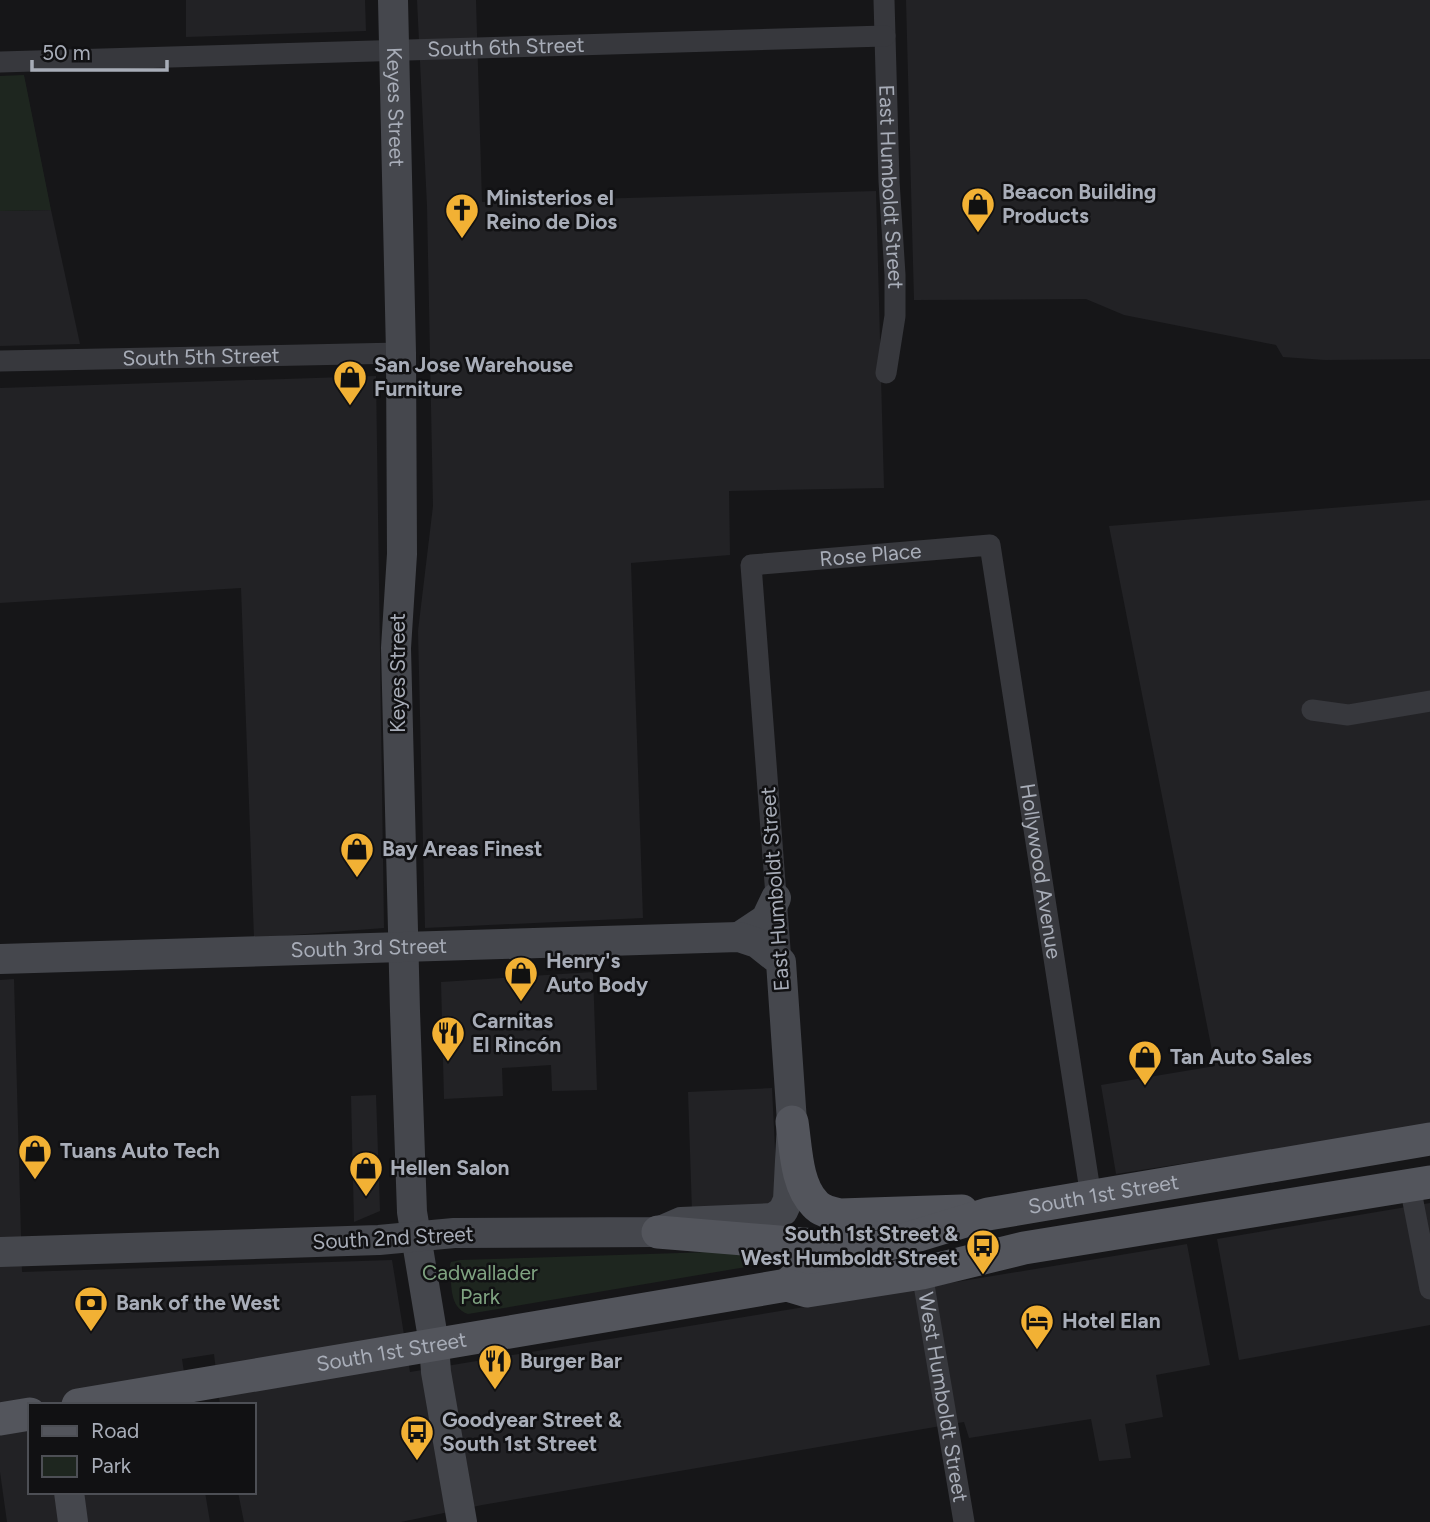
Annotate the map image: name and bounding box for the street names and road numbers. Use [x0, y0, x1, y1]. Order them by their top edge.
street label: South 6th Street [427, 32, 585, 61]
street label: Keyes Street [382, 47, 410, 167]
street label: East Humboldt Street [874, 84, 908, 289]
street label: South 5th Street [122, 342, 280, 371]
street label: Rose Place [818, 538, 922, 571]
street label: Keyes Street [385, 613, 410, 733]
street label: Hollywood Avenue [1015, 781, 1067, 961]
street label: East Humboldt Street [755, 786, 794, 992]
street label: South 3rd Street [290, 933, 447, 962]
street label: South 1st Street [1026, 1169, 1180, 1219]
street label: South 2nd Street [312, 1221, 474, 1254]
street label: West Humboldt Street [913, 1290, 973, 1504]
street label: South 1st Street [314, 1326, 469, 1376]

